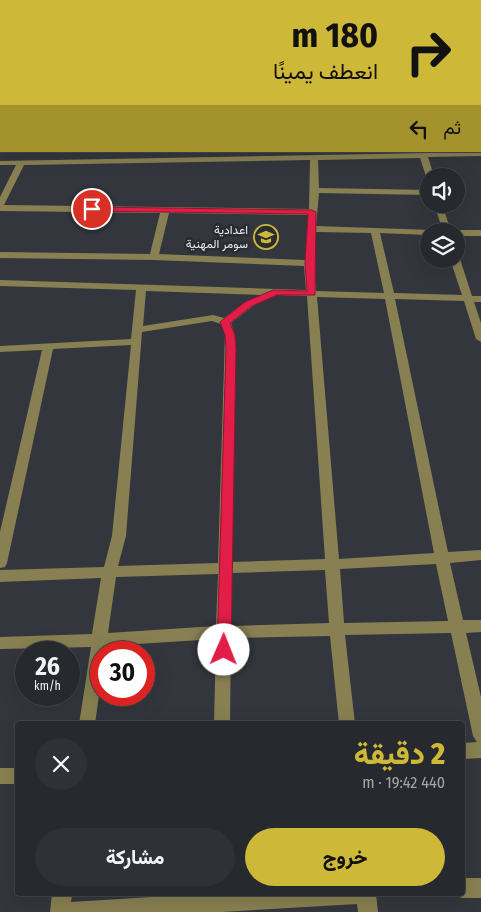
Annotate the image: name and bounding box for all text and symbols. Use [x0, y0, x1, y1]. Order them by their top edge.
text: 180 m [292, 14, 378, 56]
icon: right [396, 20, 461, 85]
text: انعطف يمينًا [273, 58, 378, 85]
icon: left [405, 115, 433, 143]
text: ثم [443, 116, 461, 139]
map controls [420, 168, 465, 268]
button: sound [420, 168, 465, 213]
pin [71, 188, 113, 230]
icon: arrive [78, 195, 106, 223]
place label: اعدادية سومر المهنية [186, 223, 248, 252]
button: layers [420, 223, 465, 268]
school or university icon: اعدادية سومر المهنية [253, 224, 279, 250]
position arrow [197, 623, 249, 675]
speed limit sign: 30 [90, 641, 155, 706]
text: 26 [35, 652, 60, 682]
text: km/h [34, 679, 61, 693]
text: 2 دقيقة [354, 736, 445, 772]
button: close [35, 738, 87, 790]
text: 440 m · 19:42 [362, 773, 445, 792]
button: مشاركة [35, 828, 235, 886]
button: خروج [245, 828, 445, 886]

